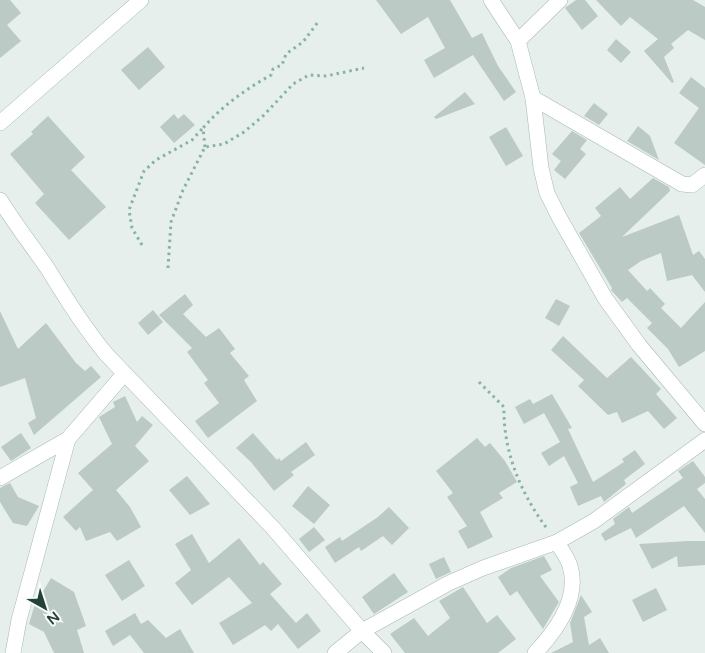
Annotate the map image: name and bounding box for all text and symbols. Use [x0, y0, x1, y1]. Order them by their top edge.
north arrow [20, 583, 70, 633]
text: N [43, 608, 63, 628]

